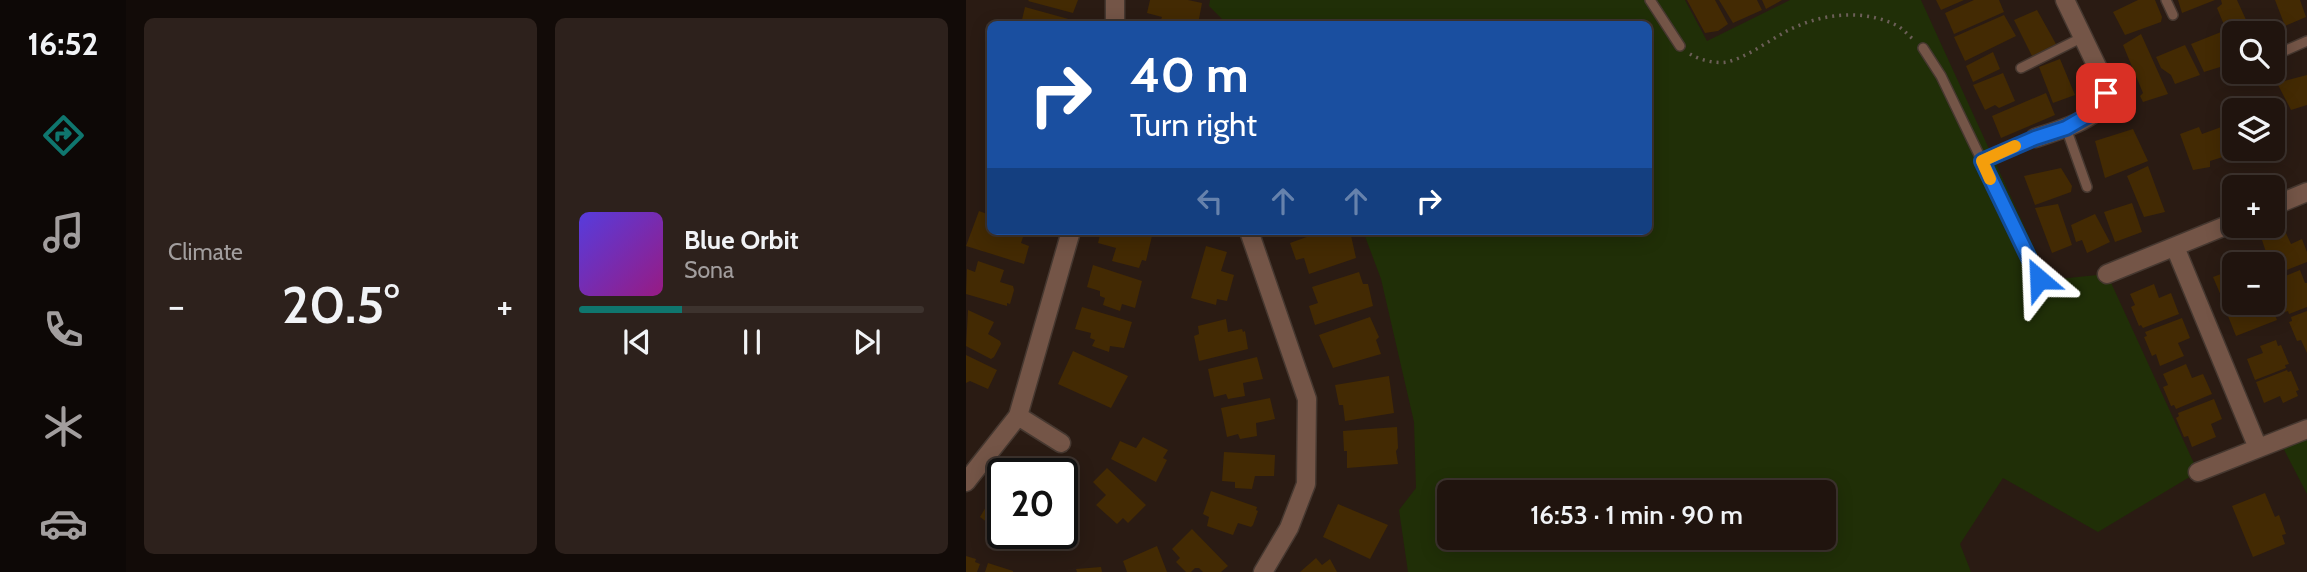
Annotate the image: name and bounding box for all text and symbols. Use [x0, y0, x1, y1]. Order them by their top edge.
map controls [2222, 21, 2285, 315]
button: search [2222, 21, 2285, 84]
text: 16:52 [27, 24, 99, 63]
text: 40 m [1130, 45, 1249, 104]
icon: right [1015, 49, 1106, 140]
pin [2076, 63, 2136, 123]
icon: arrive [2087, 74, 2125, 112]
button: layers [2222, 98, 2285, 161]
text: Turn right [1130, 105, 1257, 144]
icon: directions [39, 111, 88, 160]
button: + [2222, 175, 2285, 238]
icon: left [1191, 182, 1229, 220]
icon: ahead [1264, 182, 1302, 220]
icon: ahead [1337, 182, 1375, 220]
icon: right [1410, 182, 1448, 220]
icon: music [39, 208, 88, 257]
text: Blue Orbit [684, 224, 799, 256]
text: Climate [168, 238, 243, 266]
position arrow [2002, 242, 2076, 316]
button: − [2222, 252, 2285, 315]
text: Sona [684, 256, 734, 284]
text: 20.5° [282, 273, 399, 336]
text: − [168, 282, 185, 329]
text: + [496, 282, 513, 329]
icon: phone [39, 305, 88, 354]
icon: previous [618, 323, 656, 361]
icon: pause [733, 323, 771, 361]
icon: next [848, 323, 886, 361]
icon: climate [39, 402, 88, 451]
speed limit sign: 20 [987, 458, 1078, 549]
icon: car [39, 499, 88, 548]
text: 16:53 · 1 min · 90 m [1530, 499, 1743, 531]

